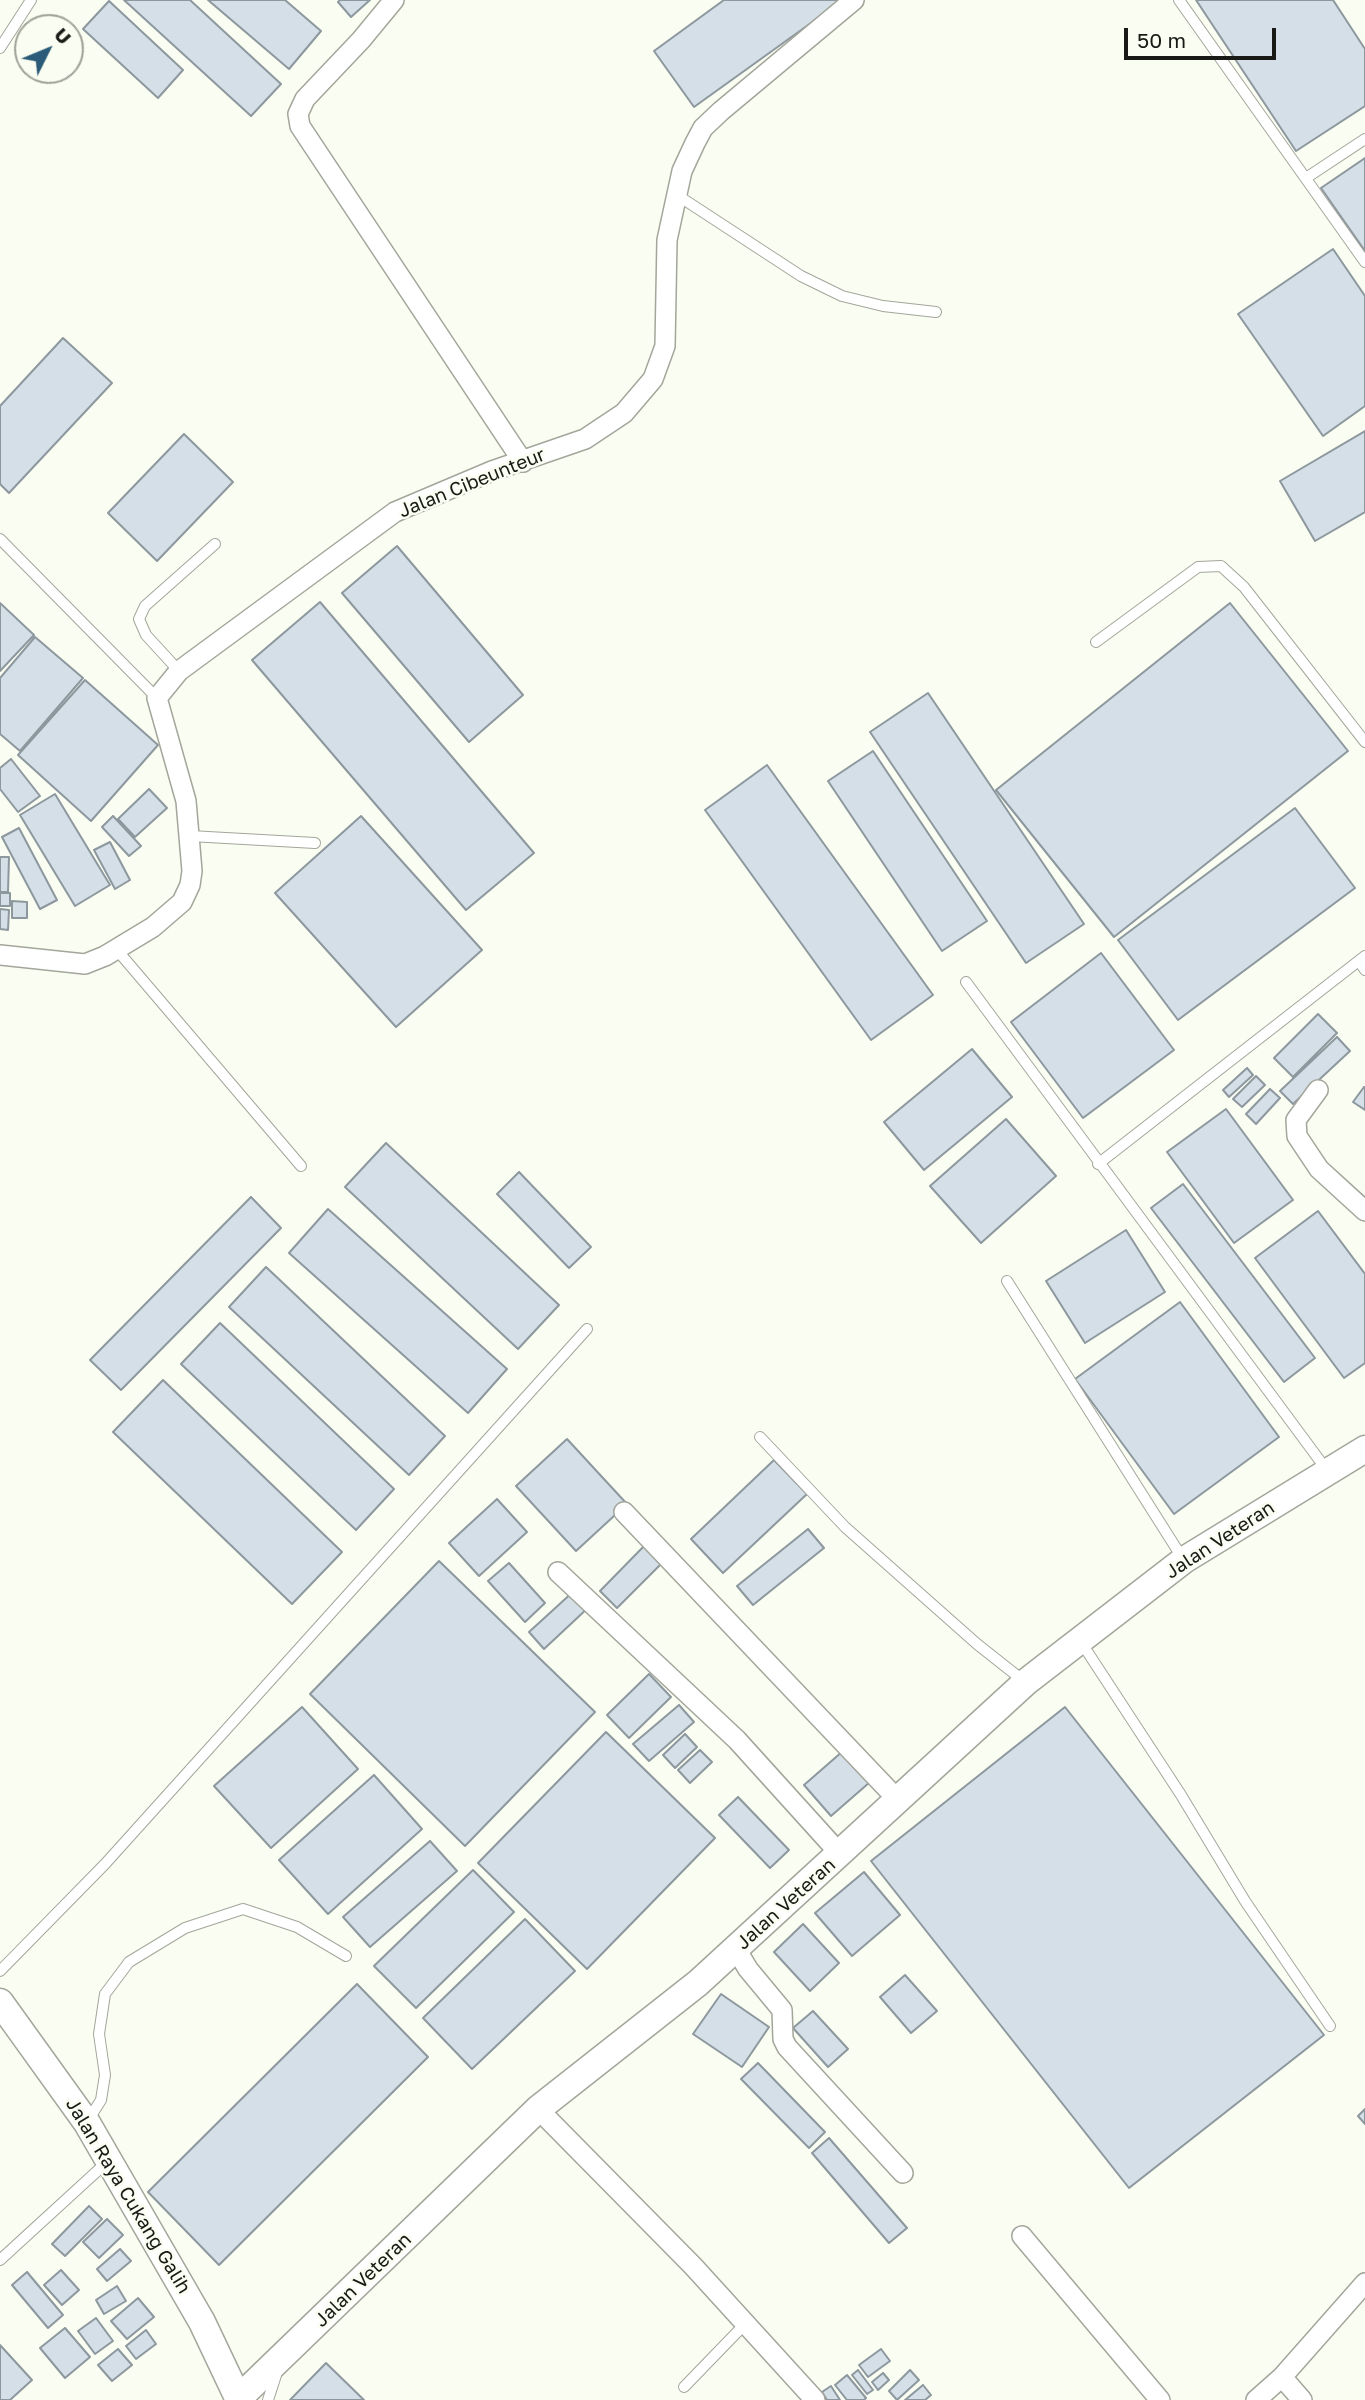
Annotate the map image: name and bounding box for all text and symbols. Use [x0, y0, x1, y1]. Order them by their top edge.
north arrow [14, 14, 84, 84]
scale bar [1127, 14, 1279, 58]
text: U [50, 23, 76, 49]
text: 50 m [1137, 27, 1186, 53]
street label: Jalan Cibeunteur [396, 443, 548, 523]
street label: Jalan Veteran [1161, 1496, 1279, 1584]
street label: Jalan Veteran [732, 1854, 840, 1954]
street label: Jalan Raya Cukang Galih [61, 2094, 195, 2298]
street label: Jalan Veteran [310, 2228, 416, 2332]

